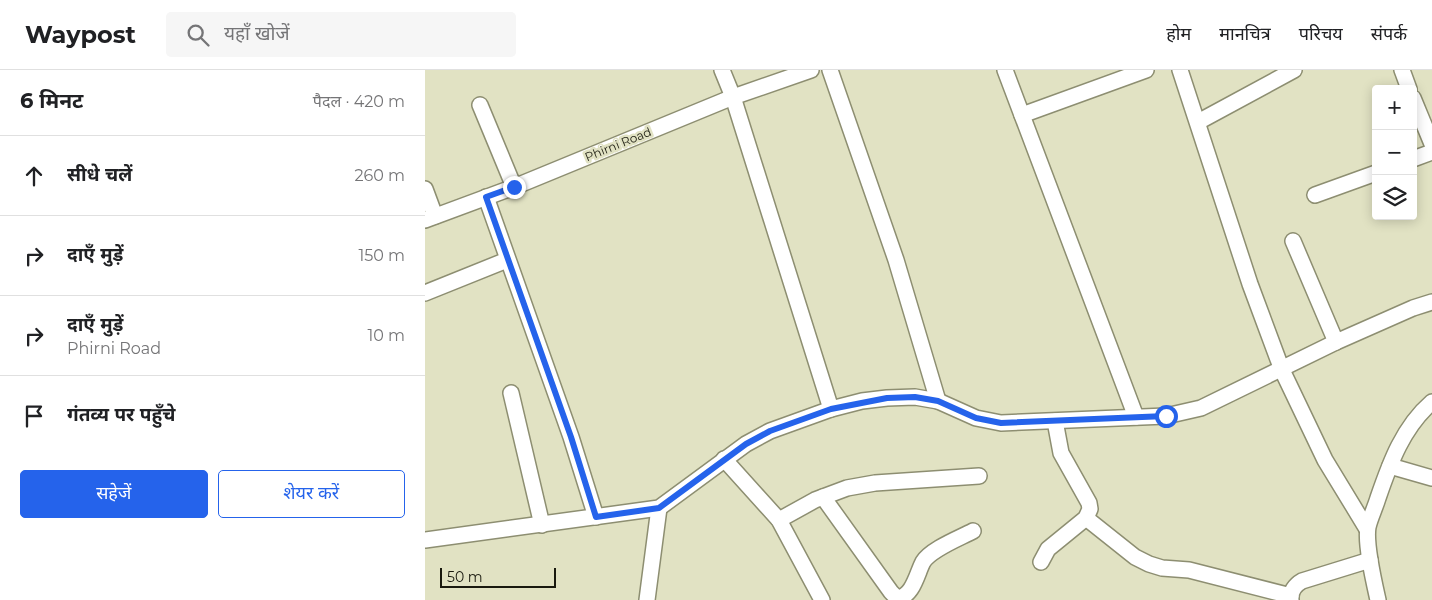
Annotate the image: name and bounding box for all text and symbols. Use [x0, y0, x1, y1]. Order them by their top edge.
search box [166, 12, 516, 57]
text: Waypost [25, 20, 136, 49]
icon: search [184, 21, 212, 49]
text: यहाँ खोजें [224, 22, 290, 45]
text: होम [1166, 23, 1191, 45]
text: मानचित्र [1219, 23, 1271, 45]
text: परिचय [1299, 23, 1343, 45]
text: संपर्क [1371, 23, 1407, 45]
map controls [1372, 85, 1417, 220]
button: + [1372, 85, 1417, 130]
text: 6 मिनट [20, 88, 83, 113]
text: पैदल · 420 m [313, 92, 405, 111]
street label: Phirni Road [582, 124, 654, 164]
button: − [1372, 130, 1417, 175]
icon: ahead [20, 162, 48, 190]
text: सीधे चलें [67, 163, 132, 186]
text: 260 m [354, 166, 405, 185]
button: layers [1372, 175, 1417, 220]
route end [503, 176, 526, 199]
icon: right [20, 242, 48, 270]
text: दाएँ मुड़ें [67, 243, 123, 266]
text: 150 m [358, 246, 405, 265]
text: दाएँ मुड़ें [67, 313, 123, 336]
icon: right [20, 322, 48, 350]
text: 10 m [367, 326, 405, 345]
text: Phirni Road [67, 339, 161, 358]
icon: arrive [20, 402, 48, 430]
text: गंतव्य पर पहुँचे [67, 403, 175, 426]
route start [1155, 405, 1178, 428]
button: सहेजें [20, 470, 208, 518]
button: शेयर करें [218, 470, 405, 518]
scale bar [440, 565, 556, 588]
text: 50 m [447, 568, 483, 586]

